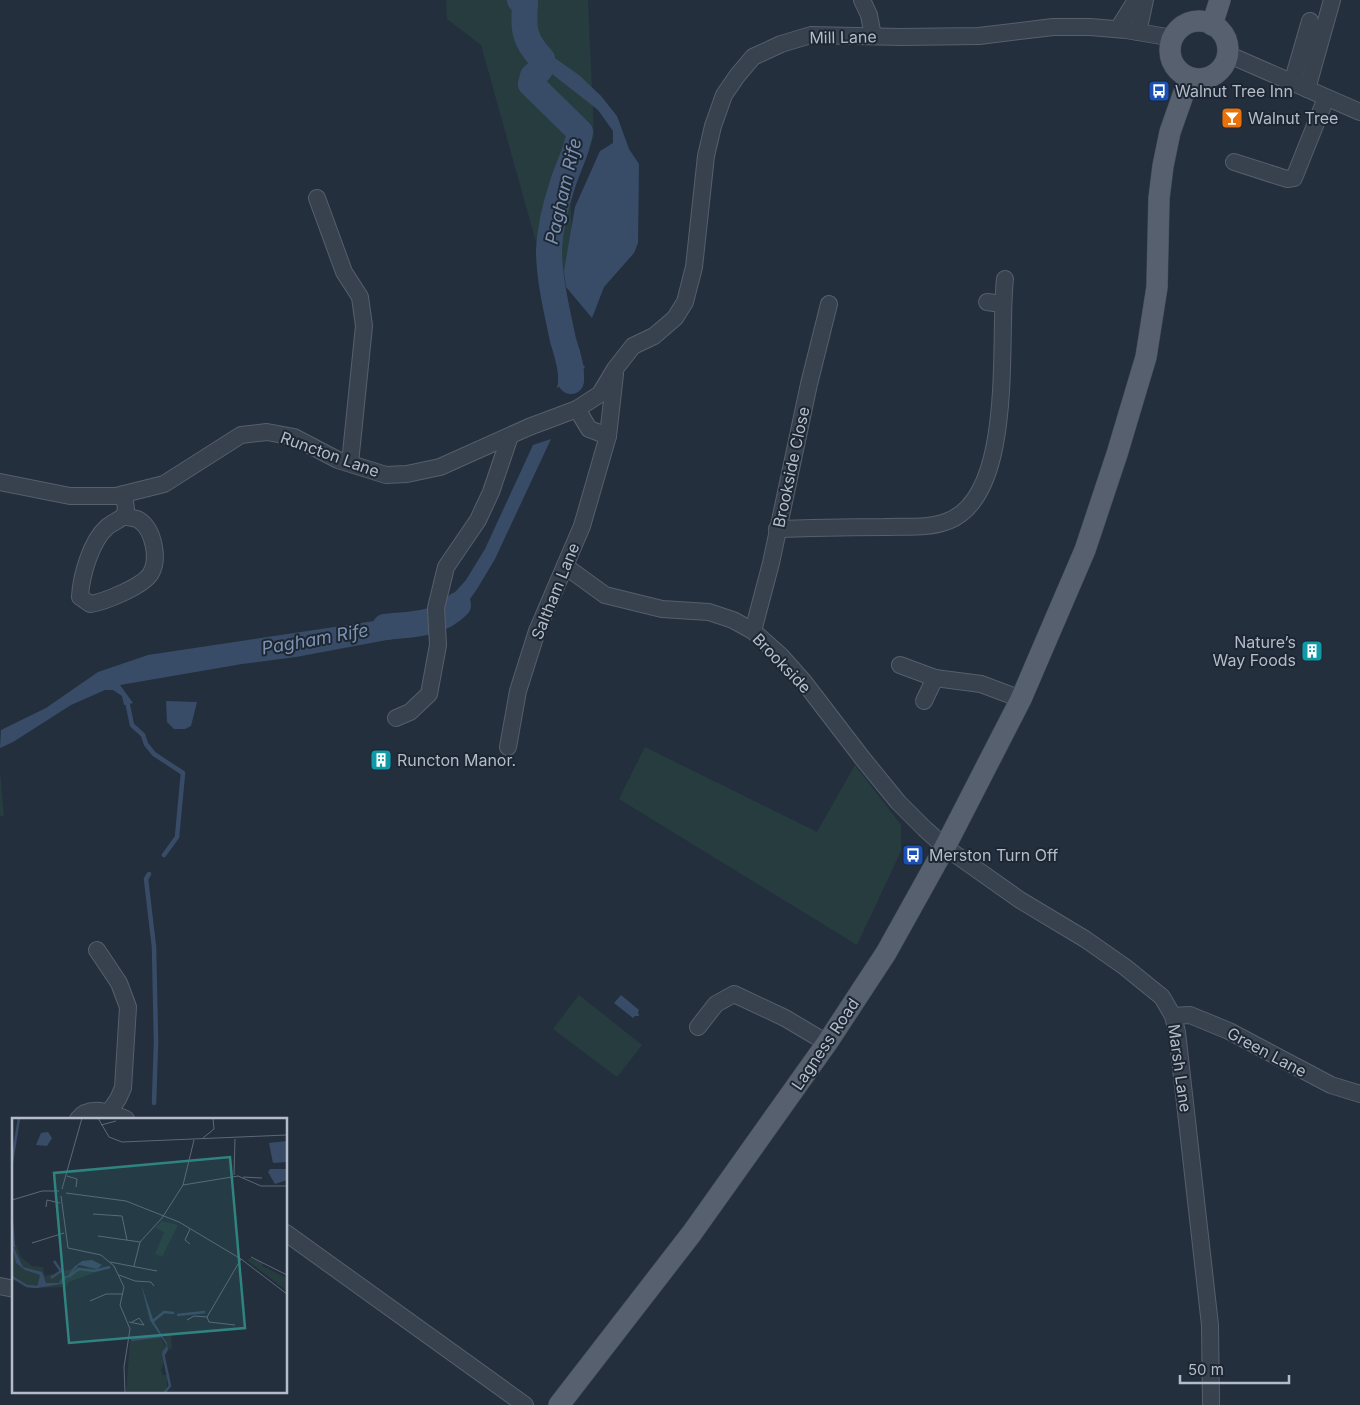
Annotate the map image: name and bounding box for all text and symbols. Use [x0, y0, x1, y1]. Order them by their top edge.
street label: Mill Lane [809, 26, 877, 48]
bus stop icon: Walnut Tree Inn [1147, 79, 1171, 103]
place label: Walnut Tree Inn [1175, 81, 1293, 101]
bar icon: Walnut Tree [1220, 106, 1244, 130]
place label: Walnut Tree [1248, 108, 1338, 128]
water label: Pagham Rife [541, 136, 585, 246]
street label: Brookside Close [768, 405, 814, 529]
street label: Runcton Lane [278, 427, 382, 481]
street label: Saltham Lane [527, 540, 583, 642]
water label: Pagham Rife [260, 619, 370, 659]
street label: Brookside [749, 629, 815, 697]
place label: Nature’s Way Foods [1213, 632, 1296, 670]
building icon: Nature’s Way Foods [1300, 639, 1324, 663]
building icon: Runcton Manor. [369, 748, 393, 772]
place label: Runcton Manor. [397, 750, 516, 770]
bus stop icon: Merston Turn Off [901, 843, 925, 867]
place label: Merston Turn Off [929, 845, 1058, 865]
street label: Lagness Road [787, 994, 863, 1094]
street label: Marsh Lane [1164, 1023, 1196, 1113]
street label: Green Lane [1224, 1023, 1310, 1081]
inset map [12, 1118, 288, 1392]
scale bar [1180, 1352, 1289, 1384]
text: 50 m [1188, 1360, 1224, 1379]

